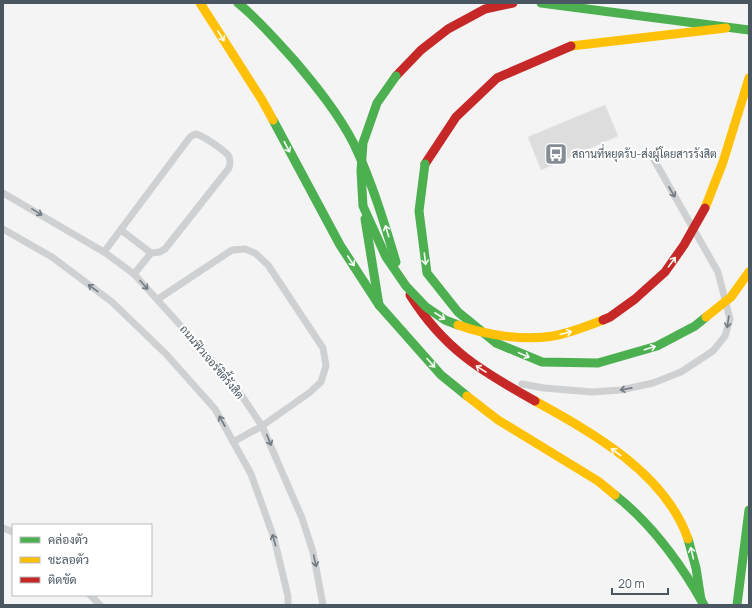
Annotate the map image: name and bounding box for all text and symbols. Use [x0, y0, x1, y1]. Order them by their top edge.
one-way arrow [217, 30, 225, 41]
one-way arrow [284, 141, 292, 153]
bus stop icon: สถานที่หยุดรับ-ส่งผู้โดยสารรังสิต [543, 141, 569, 167]
place label: สถานที่หยุดรับ-ส่งผู้โดยสารรังสิต [572, 143, 717, 163]
one-way arrow [669, 186, 677, 198]
one-way arrow [31, 209, 43, 217]
one-way arrow [383, 225, 390, 238]
one-way arrow [421, 252, 429, 265]
one-way arrow [347, 255, 355, 267]
one-way arrow [668, 256, 676, 267]
one-way arrow [139, 279, 148, 289]
one-way arrow [88, 284, 99, 292]
one-way arrow [435, 312, 446, 320]
one-way arrow [724, 315, 732, 328]
street label: ถนนฟิวเจอร์ซิตี้รังสิต [177, 320, 250, 402]
one-way arrow [560, 329, 573, 336]
one-way arrow [644, 344, 657, 351]
one-way arrow [518, 351, 530, 359]
one-way arrow [426, 358, 435, 368]
one-way arrow [476, 365, 487, 373]
one-way arrow [620, 385, 633, 393]
one-way arrow [217, 415, 225, 427]
one-way arrow [265, 434, 273, 446]
one-way arrow [610, 447, 621, 456]
legend [12, 524, 152, 596]
text: คล่องตัว [48, 531, 88, 548]
one-way arrow [270, 533, 277, 546]
one-way arrow [688, 547, 696, 560]
text: ชะลอตัว [48, 551, 89, 568]
one-way arrow [311, 554, 319, 567]
scale bar [612, 570, 668, 596]
text: ติดขัด [48, 571, 77, 588]
text: 20 m [618, 575, 645, 592]

